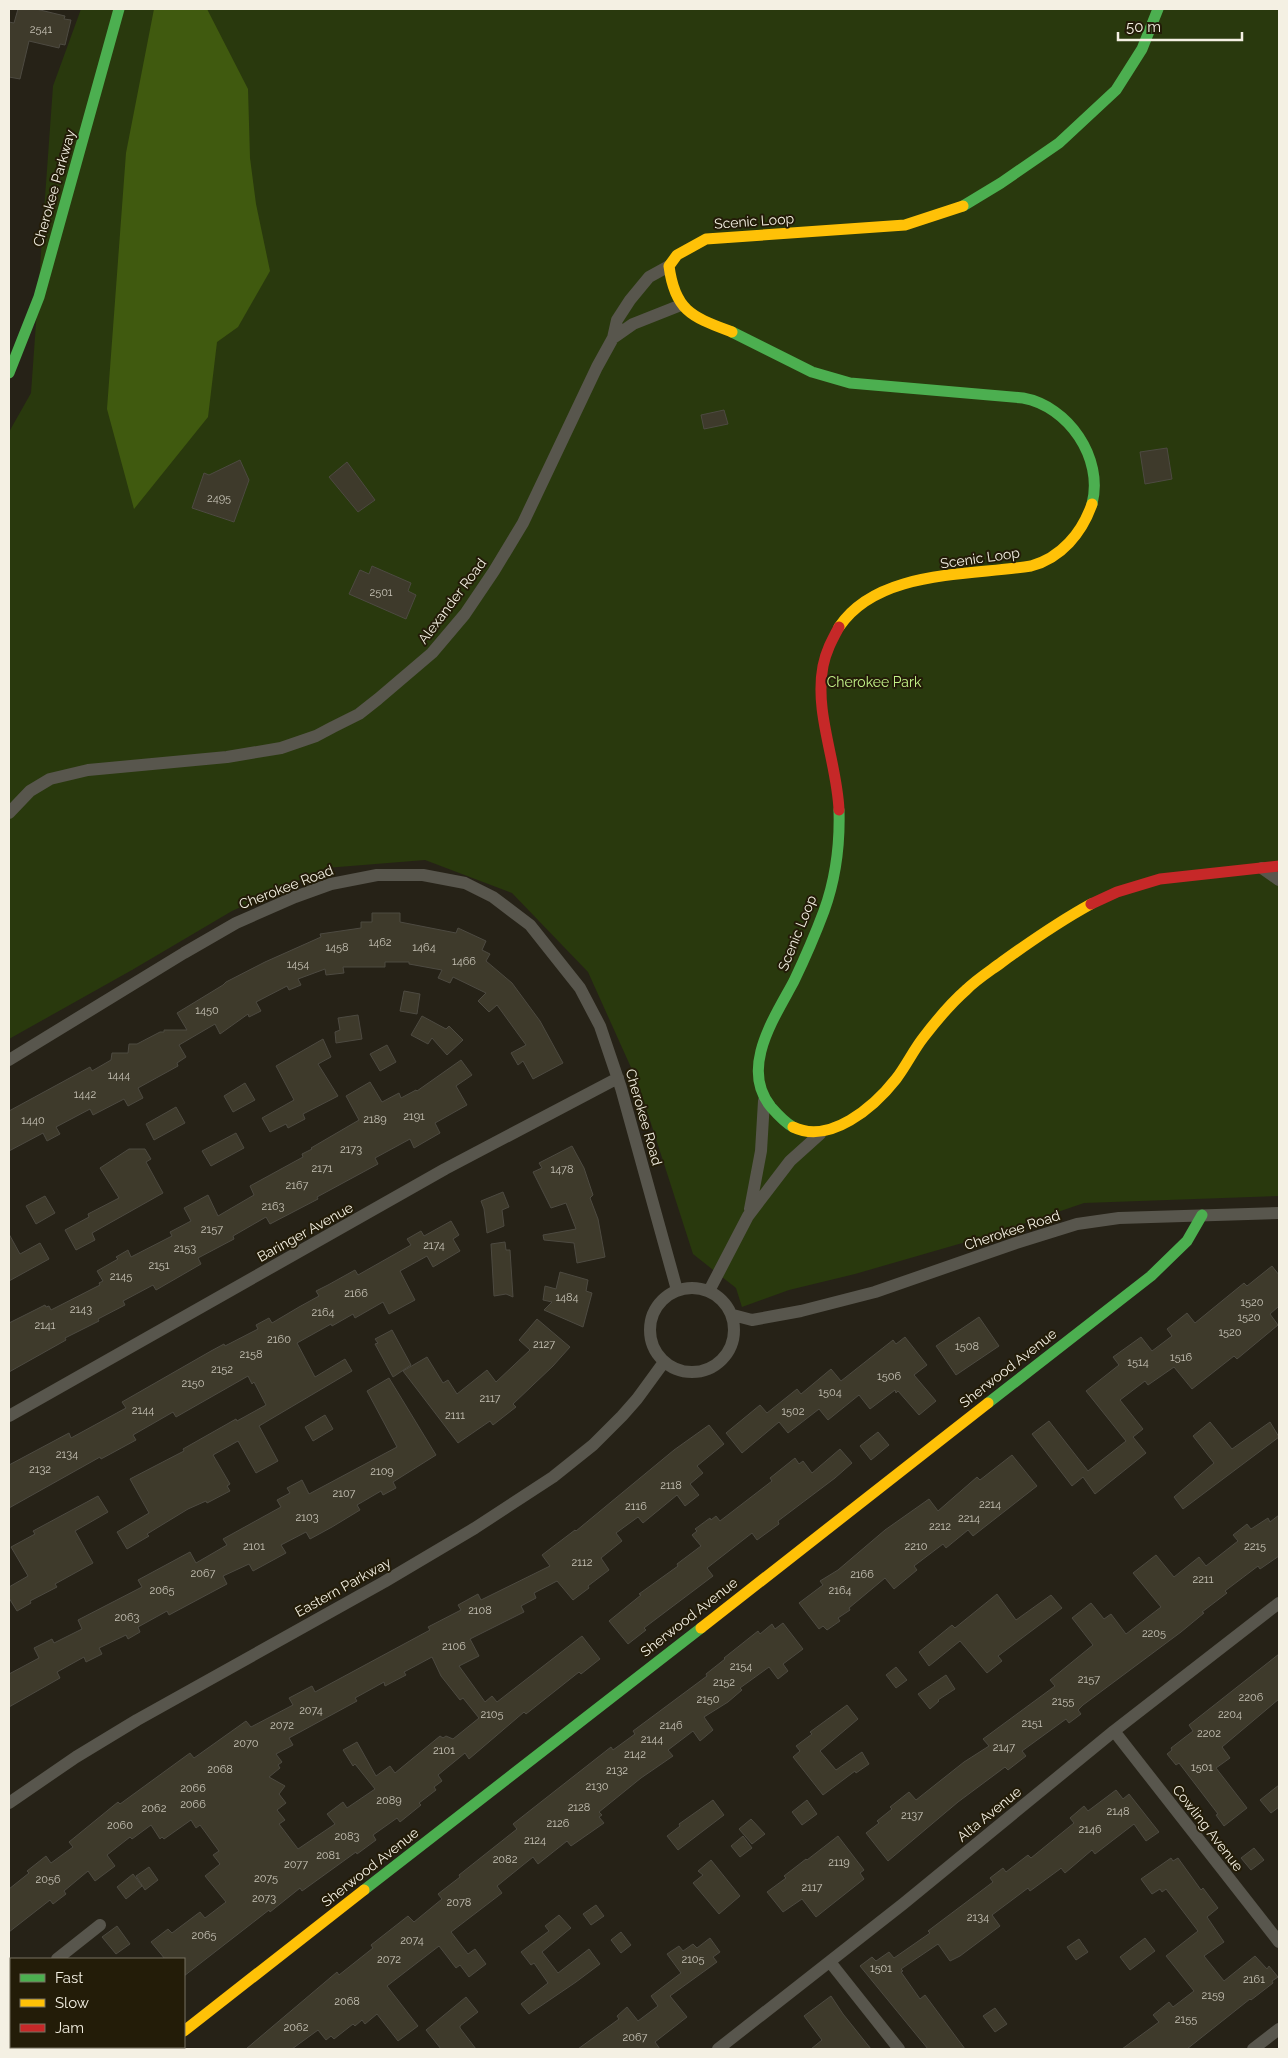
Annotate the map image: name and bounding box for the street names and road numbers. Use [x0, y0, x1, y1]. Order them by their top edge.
street label: Cherokee Parkway [30, 127, 78, 248]
street label: Scenic Loop [713, 210, 795, 232]
street label: Scenic Loop [939, 544, 1021, 571]
street label: Alexander Road [415, 555, 489, 647]
street label: Cherokee Road [237, 862, 335, 912]
street label: Scenic Loop [775, 893, 820, 973]
street label: Cherokee Road [623, 1067, 665, 1167]
street label: Baringer Avenue [254, 1199, 356, 1265]
street label: Cherokee Road [962, 1207, 1062, 1253]
street label: Sherwood Avenue [956, 1325, 1060, 1411]
street label: Eastern Parkway [292, 1554, 394, 1620]
street label: Sherwood Avenue [637, 1574, 741, 1660]
street label: Cowling Avenue [1169, 1782, 1247, 1874]
street label: Alta Avenue [954, 1783, 1024, 1845]
street label: Sherwood Avenue [318, 1824, 422, 1910]

